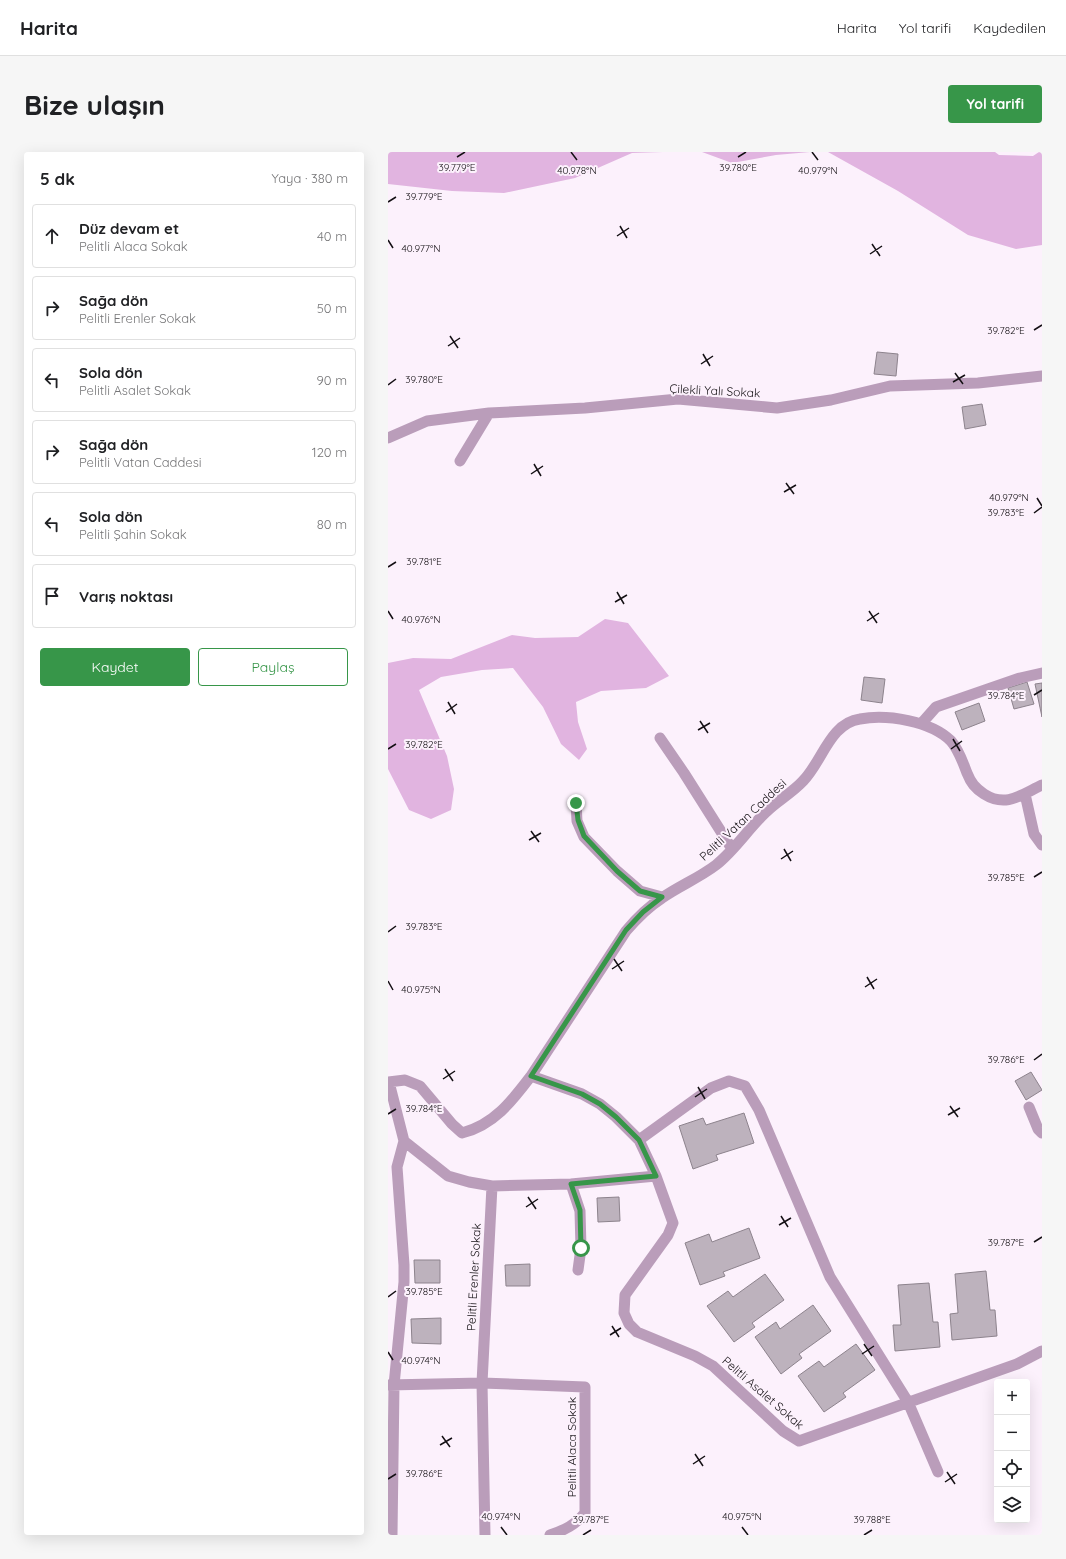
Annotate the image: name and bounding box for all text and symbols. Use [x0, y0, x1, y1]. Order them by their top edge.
text: Harita [20, 16, 78, 40]
text: Harita [837, 19, 877, 37]
text: Yol tarifi [899, 19, 951, 37]
text: Kaydedilen [973, 19, 1046, 37]
button: Yol tarifi [948, 85, 1042, 123]
text: Bize ulaşın [24, 87, 165, 122]
text: 39.779°E [438, 161, 476, 174]
text: 39.780°E [719, 161, 757, 174]
text: 40.978°N [557, 164, 597, 177]
text: 40.979°N [798, 164, 838, 177]
text: 5 dk [40, 168, 75, 189]
text: Yaya · 380 m [271, 170, 348, 186]
text: 39.779°E [405, 190, 443, 203]
text: Düz devam et [79, 219, 179, 238]
icon: ahead [41, 225, 63, 247]
text: 40 m [317, 228, 347, 244]
text: Pelitli Alaca Sokak [79, 238, 188, 254]
text: 40.977°N [401, 242, 441, 255]
text: Sağa dön [79, 291, 148, 310]
icon: right [41, 297, 63, 319]
text: 50 m [317, 300, 347, 316]
text: Pelitli Erenler Sokak [79, 310, 196, 326]
text: 39.782°E [987, 324, 1025, 337]
text: Sola dön [79, 363, 143, 382]
icon: left [41, 369, 63, 391]
text: 90 m [317, 372, 347, 388]
text: 39.780°E [405, 373, 443, 386]
street label: Çilekli Yalı Sokak [669, 381, 761, 400]
text: Pelitli Asalet Sokak [79, 382, 191, 398]
text: Sağa dön [79, 435, 148, 454]
icon: right [41, 441, 63, 463]
text: 120 m [312, 444, 347, 460]
text: Pelitli Vatan Caddesi [79, 454, 202, 470]
text: 40.979°N [989, 491, 1029, 504]
text: 39.783°E [988, 506, 1025, 519]
text: Sola dön [79, 507, 143, 526]
icon: left [41, 513, 63, 535]
text: 80 m [317, 516, 347, 532]
text: Pelitli Şahin Sokak [79, 526, 187, 542]
text: 39.781°E [406, 555, 442, 568]
icon: arrive [41, 585, 63, 607]
text: Varış noktası [79, 587, 173, 606]
text: 40.976°N [401, 613, 441, 626]
button: Kaydet [40, 648, 190, 686]
button: Paylaş [198, 648, 348, 686]
text: 39.784°E [987, 689, 1025, 702]
text: 39.782°E [405, 738, 443, 751]
street label: Pelitli Vatan Caddesi [696, 776, 789, 864]
route end [567, 794, 585, 812]
text: 39.785°E [987, 871, 1025, 884]
text: 39.783°E [406, 920, 443, 933]
text: 40.975°N [401, 983, 441, 996]
text: 39.786°E [987, 1053, 1025, 1066]
text: 39.784°E [405, 1102, 443, 1115]
street label: Pelitli Erenler Sokak [463, 1223, 484, 1331]
text: 39.787°E [988, 1236, 1025, 1249]
route start [572, 1239, 590, 1257]
text: 39.785°E [405, 1285, 443, 1298]
street label: Pelitli Asalet Sokak [719, 1353, 807, 1432]
text: 40.974°N [402, 1354, 440, 1367]
map controls [994, 1379, 1030, 1523]
button: + [994, 1379, 1030, 1415]
street label: Pelitli Alaca Sokak [564, 1397, 579, 1497]
button: − [994, 1415, 1030, 1451]
button: locate [994, 1451, 1030, 1487]
text: 39.786°E [405, 1467, 443, 1480]
button: layers [994, 1487, 1030, 1523]
text: 40.974°N [482, 1510, 520, 1523]
text: 40.975°N [722, 1510, 762, 1523]
text: 39.787°E [573, 1513, 610, 1526]
text: 39.788°E [853, 1513, 891, 1526]

